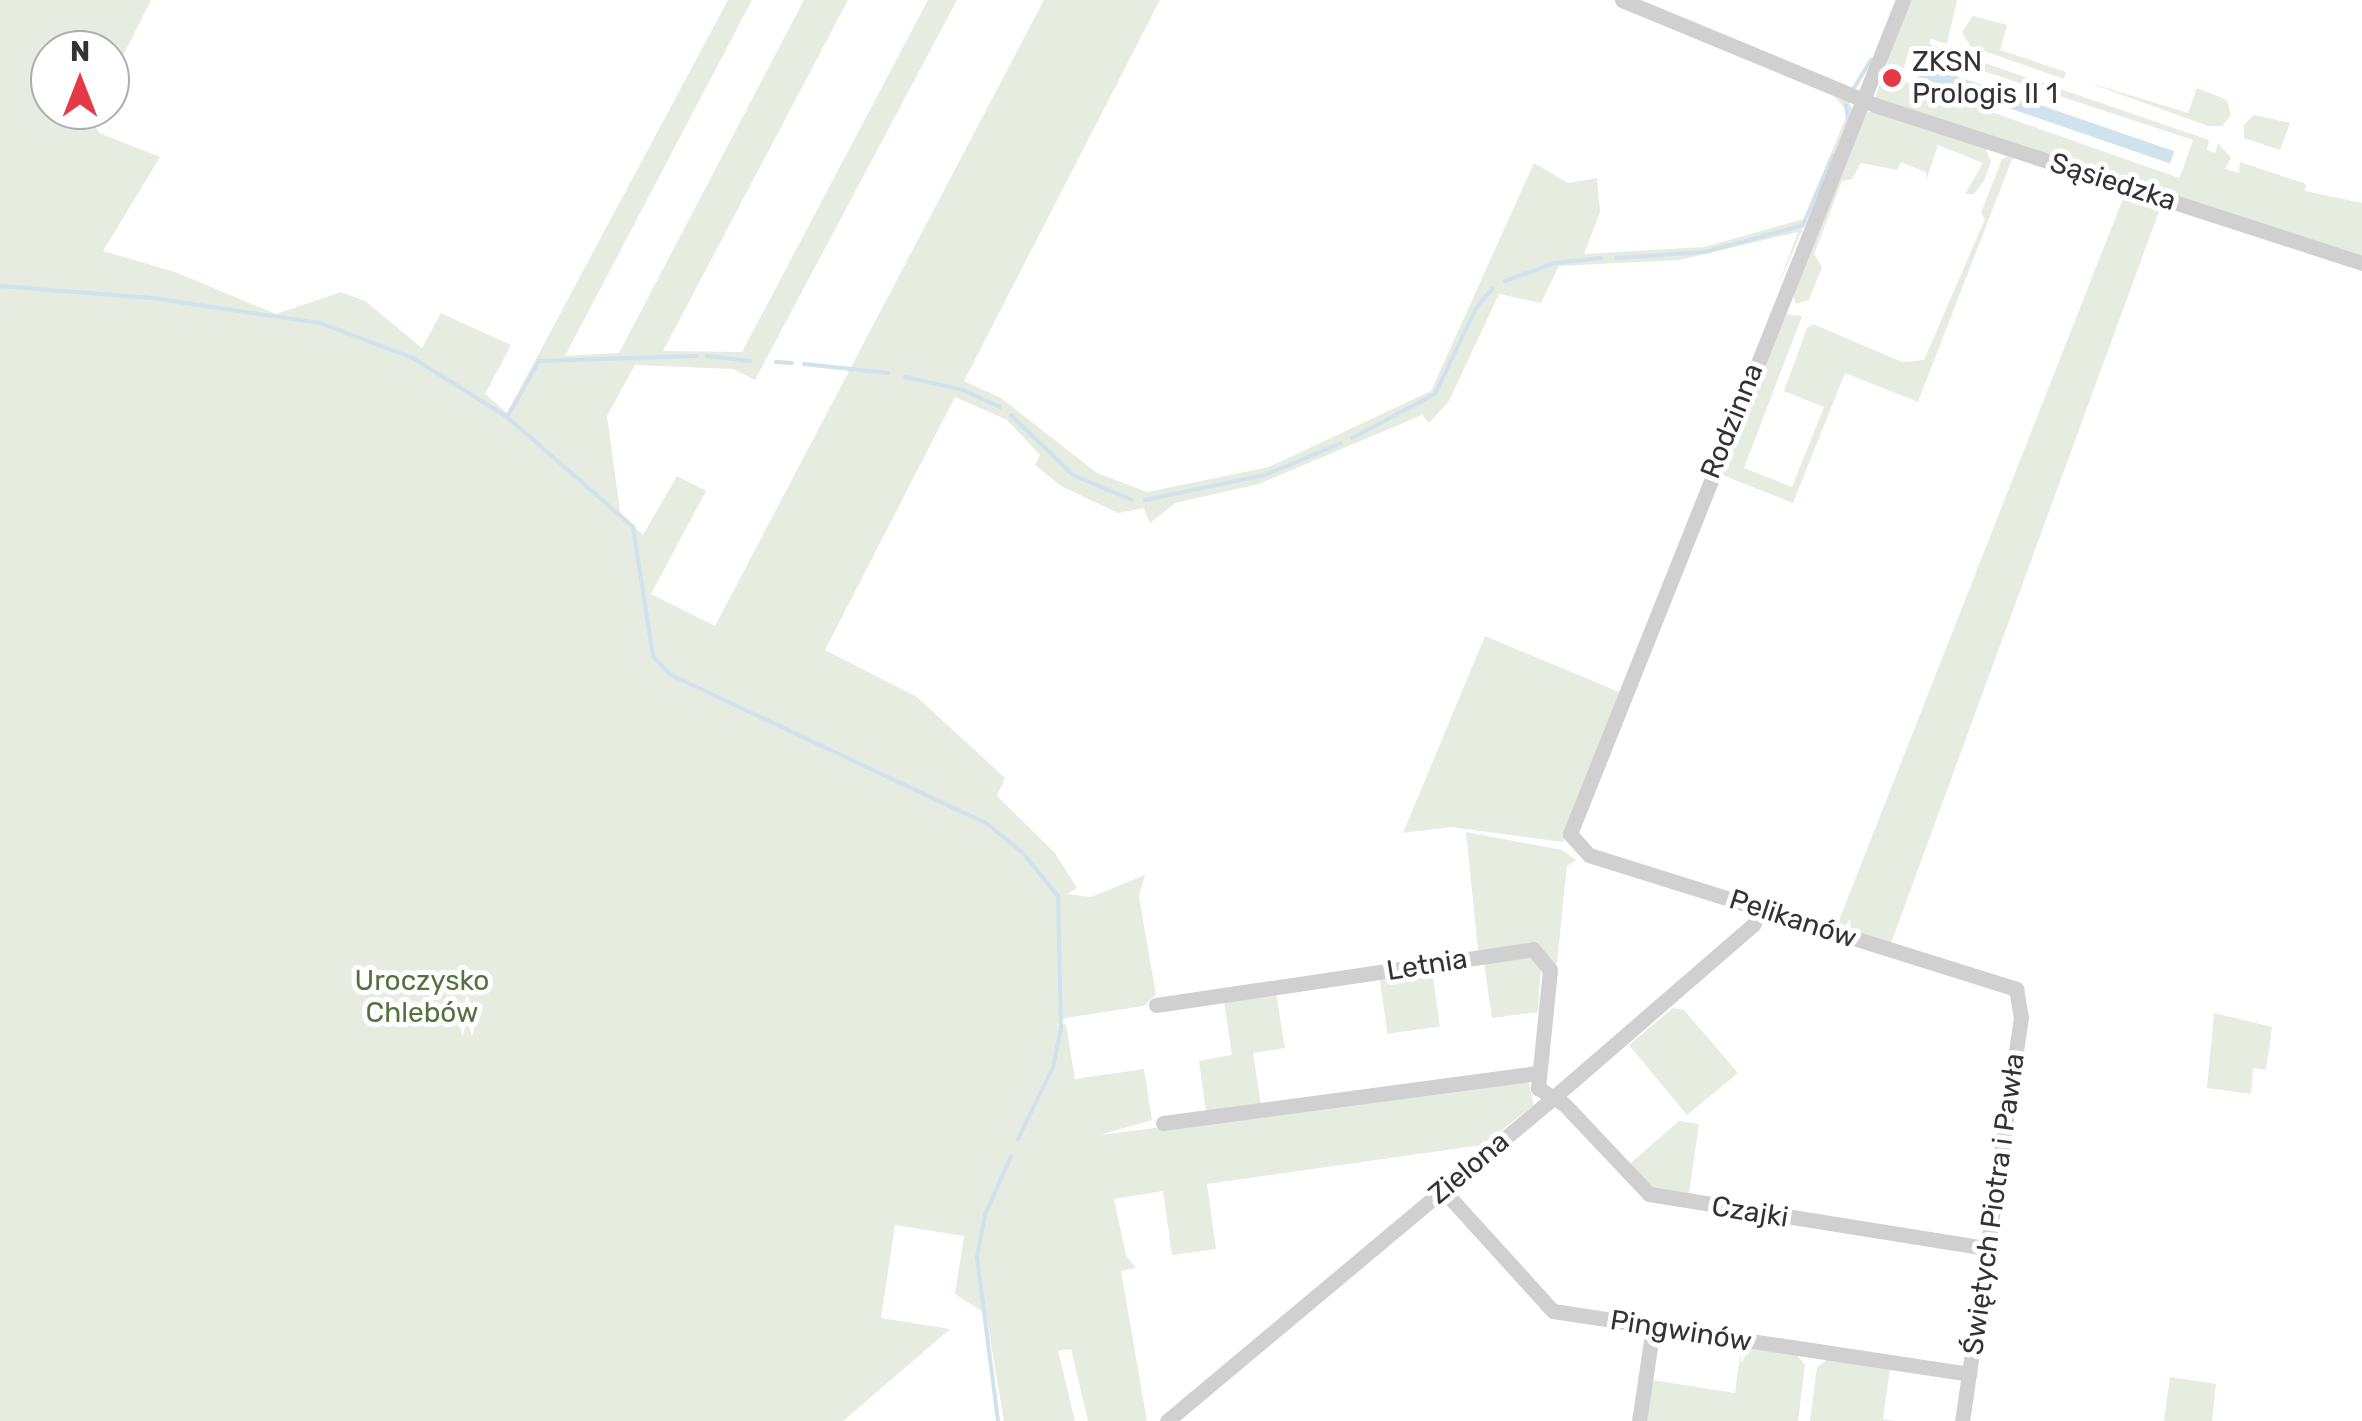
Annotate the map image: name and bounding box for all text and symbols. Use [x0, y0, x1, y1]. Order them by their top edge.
north arrow [30, 30, 130, 130]
text: N [70, 35, 90, 68]
place label: ZKSN Prologis II 1 [1912, 45, 2058, 111]
marker: ZKSN Prologis II 1 [1881, 67, 1903, 89]
street label: Sąsiedzka [2046, 146, 2180, 218]
street label: Rodzinna [1694, 358, 1770, 484]
street label: Pelikanów [1725, 883, 1861, 955]
street label: Letnia [1384, 942, 1470, 988]
park label: Uroczysko Chlebów [355, 964, 489, 1030]
street label: Świętych Piotra i Pawła [1956, 1051, 2032, 1357]
street label: Zielona [1422, 1125, 1516, 1211]
street label: Czajki [1709, 1189, 1791, 1235]
street label: Pingwinów [1608, 1303, 1754, 1359]

